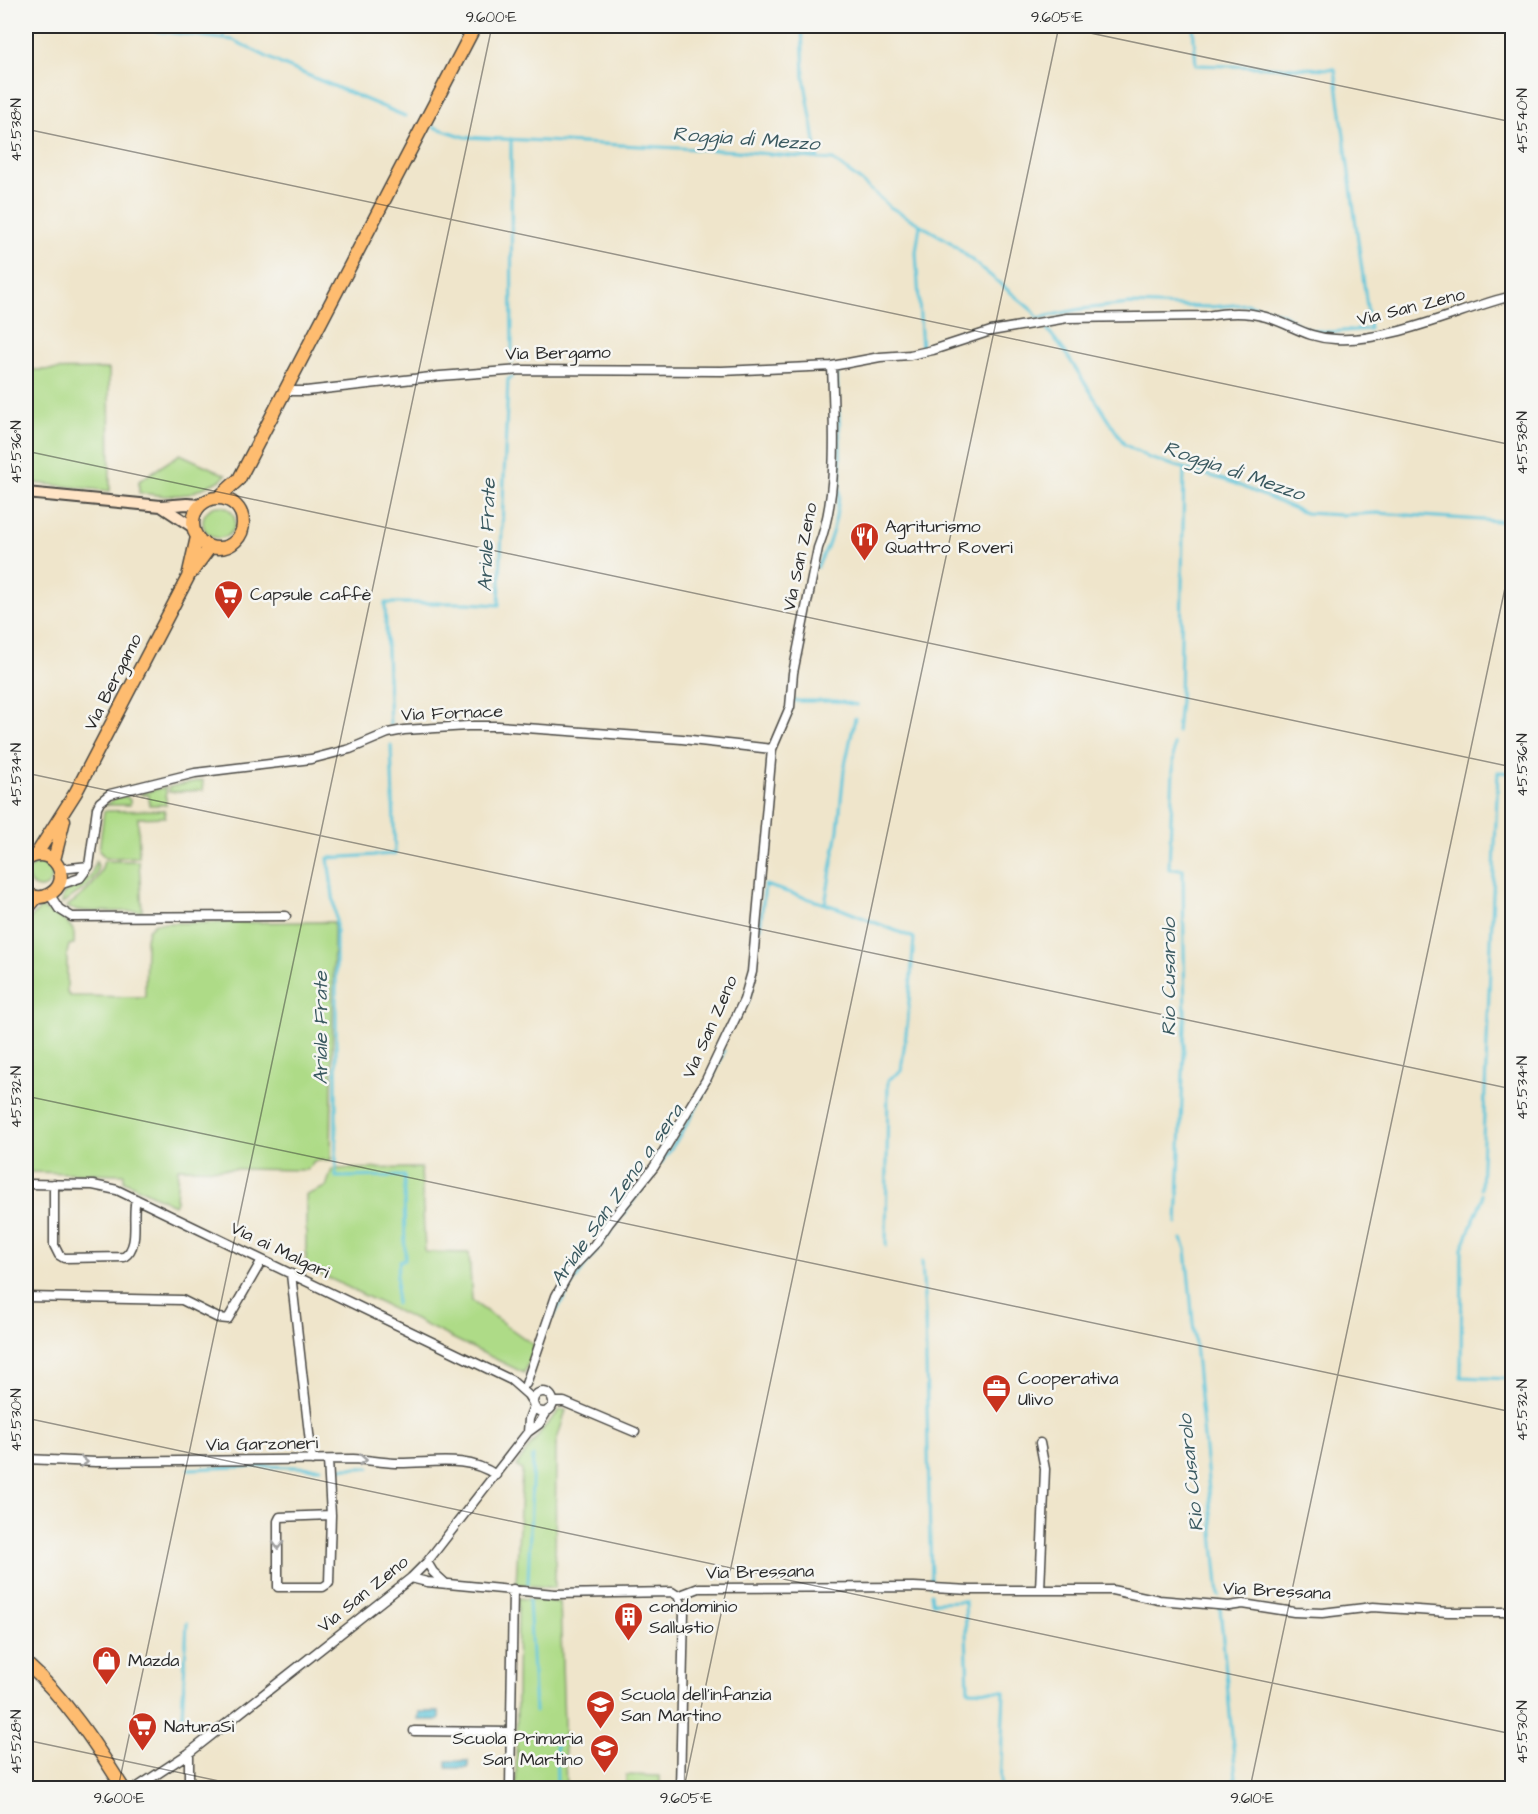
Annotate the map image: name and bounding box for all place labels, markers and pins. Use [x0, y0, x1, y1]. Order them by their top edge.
place label: Agriturismo Quattro Roveri [885, 514, 1013, 560]
restaurant icon: Agriturismo Quattro Roveri [848, 520, 880, 562]
supermarket icon: Capsule caffè [213, 578, 245, 620]
place label: Capsule caffè [250, 582, 372, 607]
place label: Cooperativa Ulivo [1018, 1366, 1118, 1412]
office icon: Cooperativa Ulivo [981, 1372, 1013, 1414]
place label: condominio Sallustio [649, 1594, 737, 1640]
building icon: condominio Sallustio [612, 1600, 644, 1642]
shop icon: Mazda [91, 1644, 123, 1686]
place label: Mazda [128, 1648, 179, 1673]
place label: Scuola dell'infanzia San Martino [621, 1682, 771, 1728]
school or university icon: Scuola dell'infanzia San Martino [584, 1688, 616, 1730]
supermarket icon: NaturaSì [127, 1710, 159, 1752]
place label: NaturaSì [164, 1714, 235, 1739]
place label: Scuola Primaria San Martino [452, 1726, 583, 1772]
school or university icon: Scuola Primaria San Martino [588, 1732, 620, 1774]

